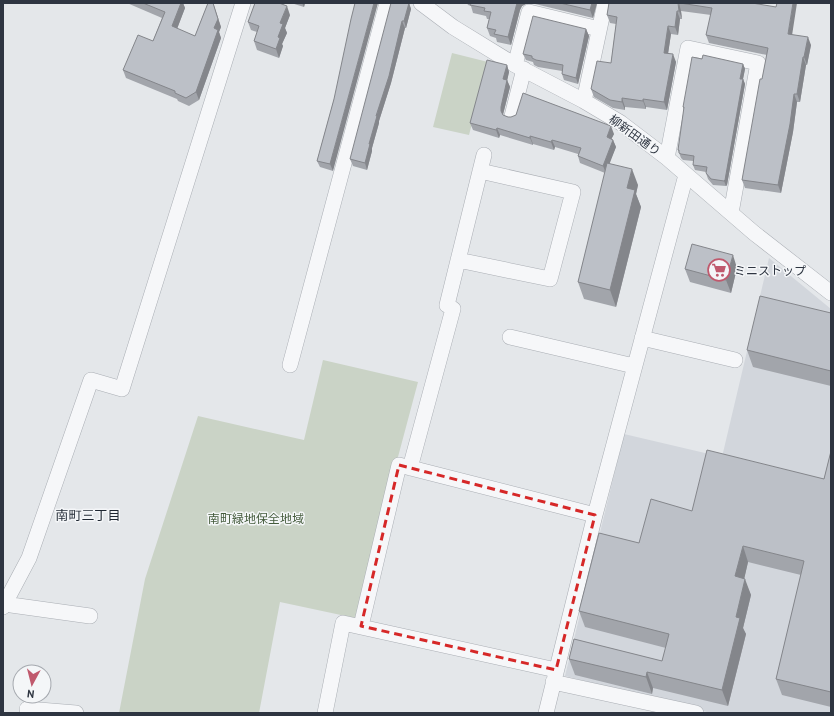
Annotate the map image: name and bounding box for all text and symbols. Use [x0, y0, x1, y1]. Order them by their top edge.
street label: 柳新田通り [606, 111, 664, 159]
supermarket icon: ミニストップ [706, 257, 732, 283]
place label: ミニストップ [734, 263, 806, 278]
district label: 南町三丁目 [55, 507, 121, 524]
park label: 南町緑地保全地域 [208, 511, 304, 526]
north arrow [12, 664, 52, 704]
text: N [26, 687, 35, 701]

